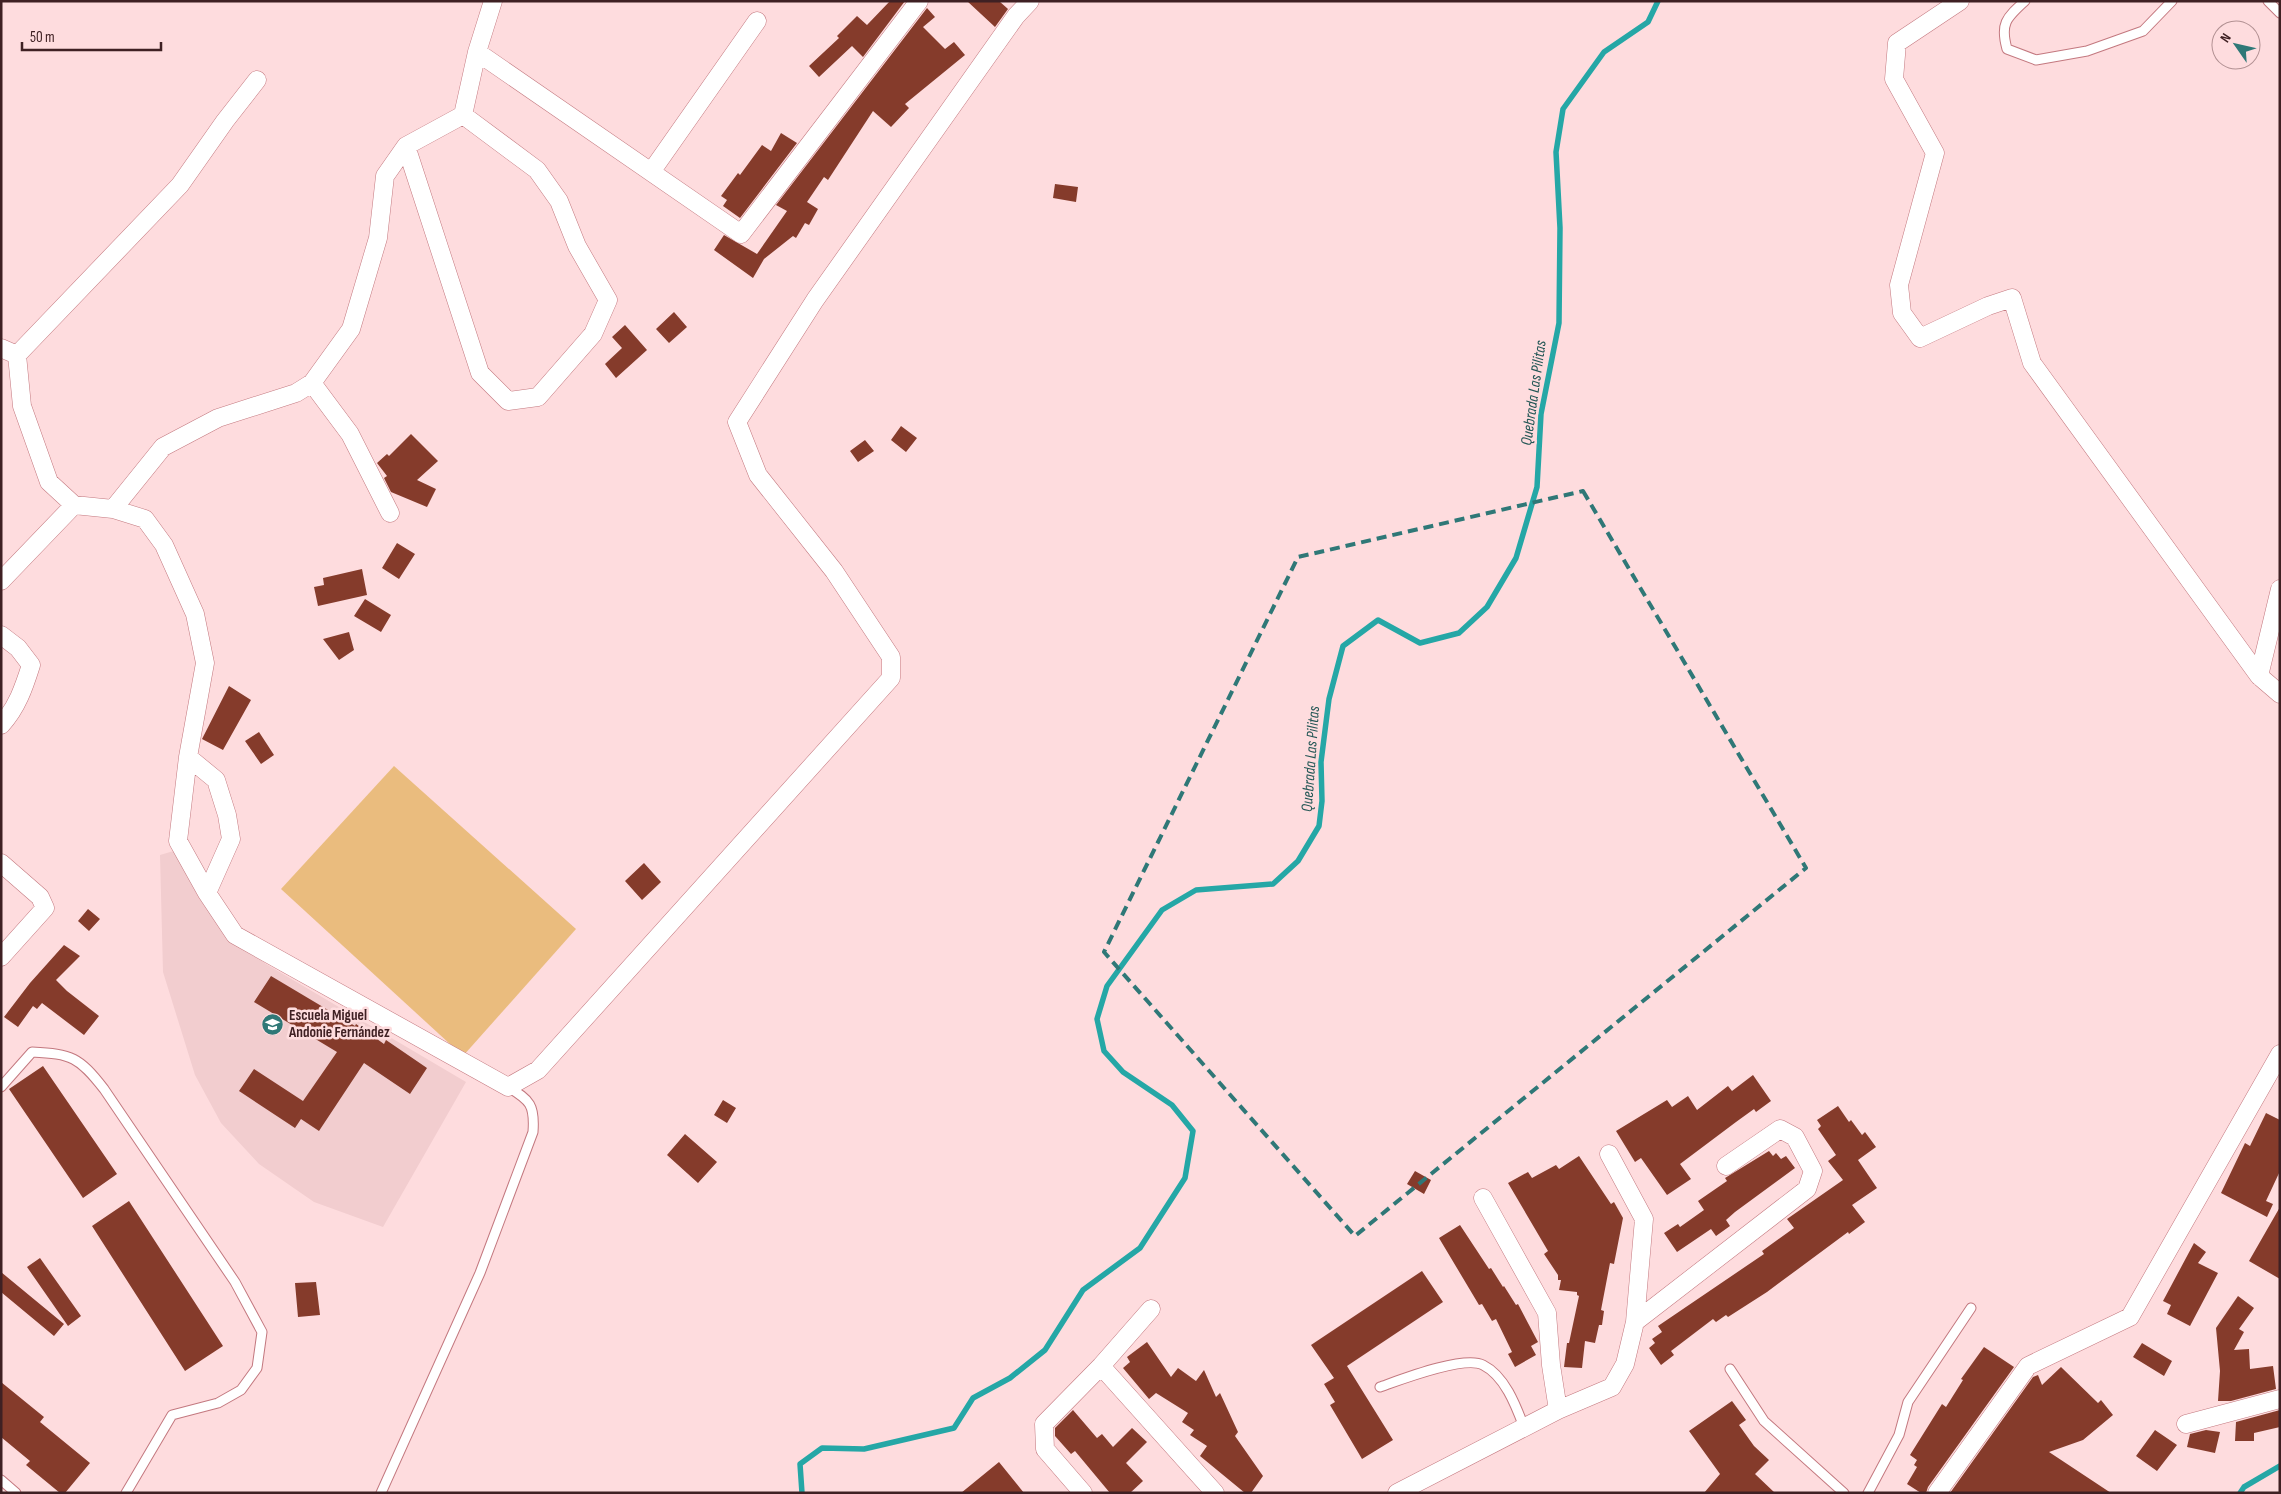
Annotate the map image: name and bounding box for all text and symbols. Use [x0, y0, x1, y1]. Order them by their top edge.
scale bar [22, 20, 161, 52]
north arrow [2211, 20, 2261, 70]
text: 50 m [30, 28, 55, 47]
text: N [2216, 30, 2235, 46]
water label: Quebrada Las Pilitas [1517, 339, 1551, 447]
water label: Quebrada Las Pilitas [1298, 705, 1324, 813]
place label: Escuela Miguel Andonie Fernández [288, 1006, 390, 1042]
school or university icon: Escuela Miguel Andonie Fernández [261, 1012, 285, 1036]

